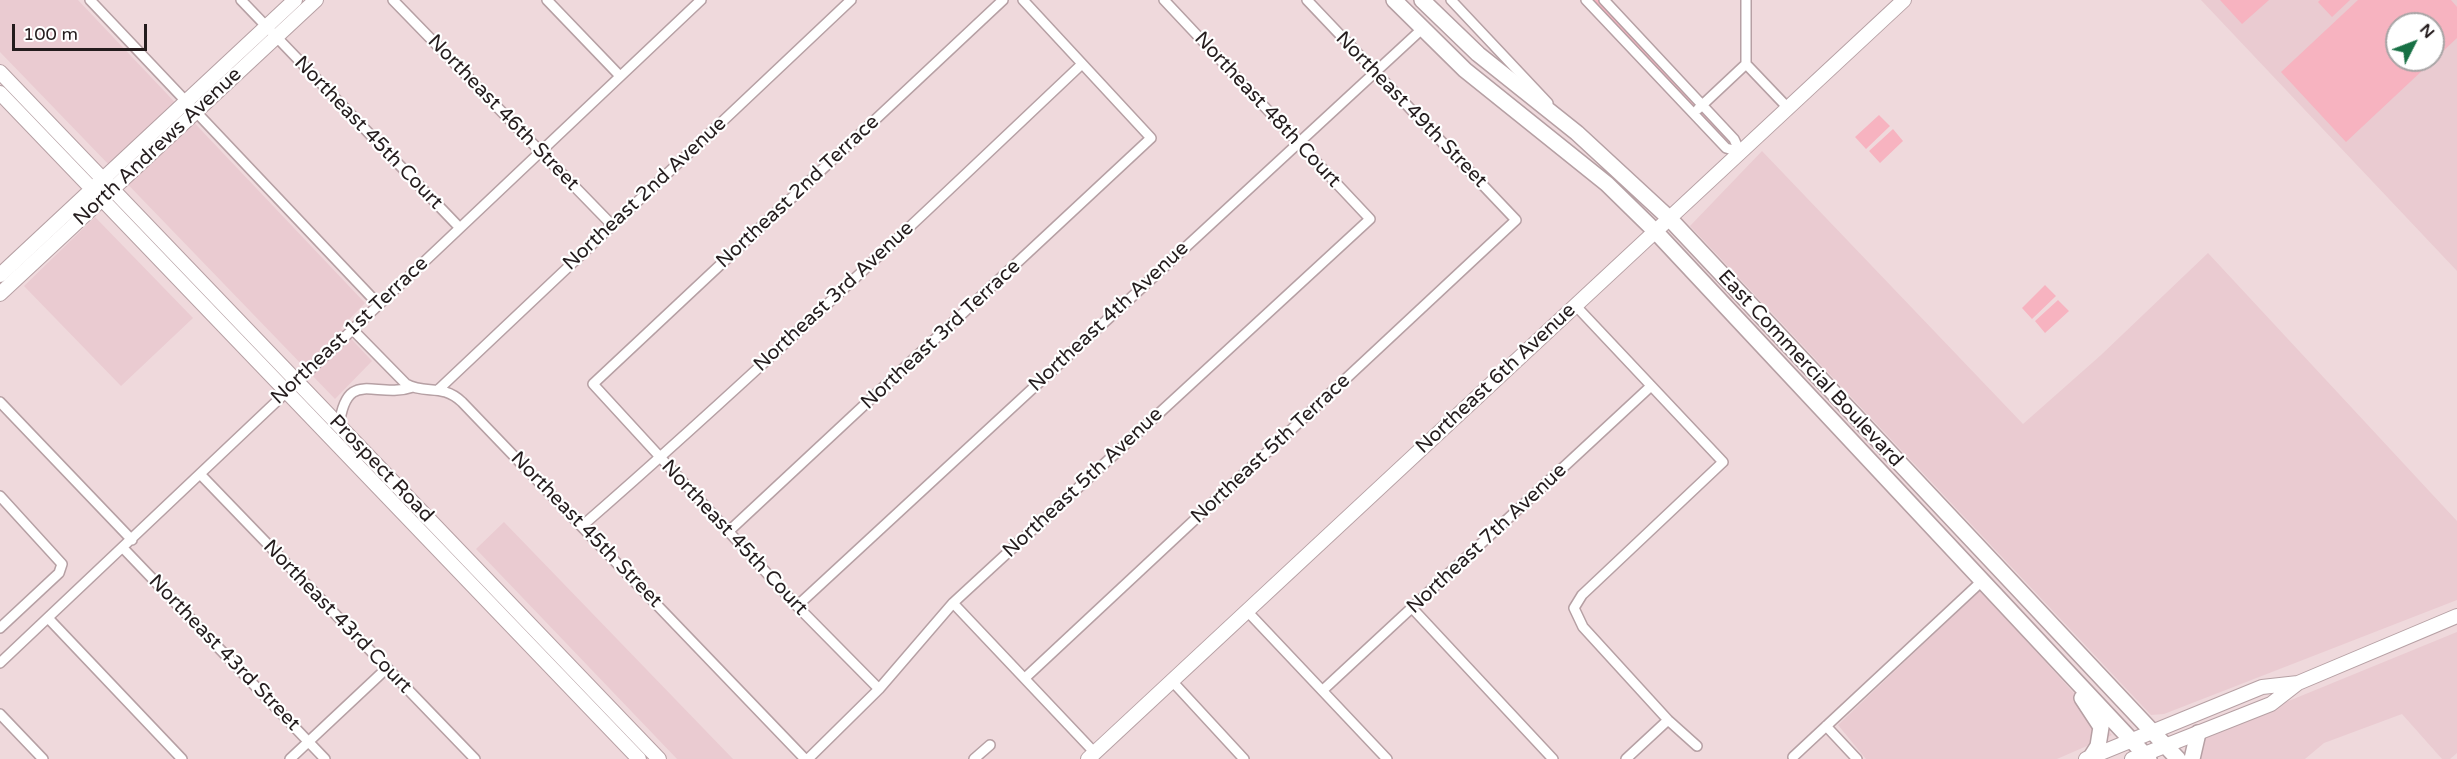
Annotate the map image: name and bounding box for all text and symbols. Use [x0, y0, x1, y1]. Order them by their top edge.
scale bar [15, 12, 150, 50]
north arrow [2385, 12, 2445, 72]
text: N [2415, 20, 2439, 43]
text: 100 m [23, 23, 78, 45]
street label: Northeast 48th Court [1189, 27, 1345, 193]
street label: Northeast 49th Street [1330, 27, 1492, 193]
street label: Northeast 46th Street [422, 30, 584, 196]
street label: Northeast 45th Court [289, 51, 447, 215]
street label: North Andrews Avenue [69, 63, 247, 231]
street label: Northeast 2nd Terrace [712, 110, 884, 274]
street label: Northeast 2nd Avenue [558, 112, 732, 276]
street label: Northeast 3rd Avenue [749, 217, 919, 377]
street label: Northeast 4th Avenue [1024, 237, 1194, 397]
street label: Northeast 1st Terrace [267, 252, 433, 410]
street label: Northeast 3rd Terrace [856, 255, 1026, 415]
street label: East Commercial Boulevard [1712, 266, 1908, 472]
street label: Northeast 6th Avenue [1411, 299, 1581, 459]
street label: Northeast 5th Terrace [1187, 369, 1355, 529]
street label: Northeast 5th Avenue [998, 403, 1168, 563]
street label: Prospect Road [324, 410, 438, 528]
street label: Northeast 45th Street [505, 447, 667, 613]
street label: Northeast 45th Court [656, 455, 812, 621]
street label: Northeast 7th Avenue [1402, 459, 1572, 619]
street label: Northeast 43rd Court [258, 535, 416, 699]
street label: Northeast 43rd Street [143, 570, 305, 736]

